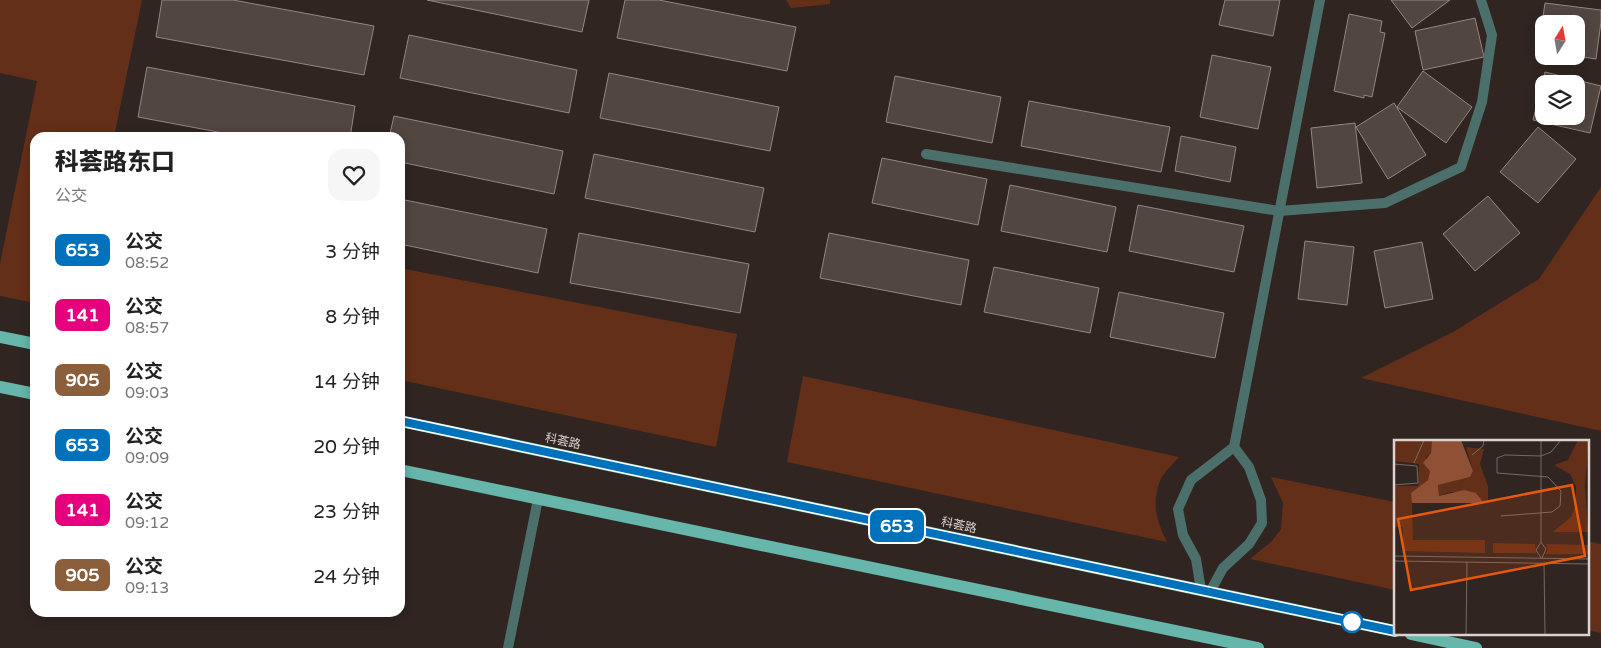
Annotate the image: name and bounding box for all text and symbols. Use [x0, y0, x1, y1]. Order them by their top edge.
north arrow [1535, 15, 1585, 65]
map controls [1535, 15, 1585, 125]
button: layers [1535, 75, 1585, 125]
text: 科荟路东口 [55, 148, 175, 177]
button: heart [328, 149, 380, 201]
text: 公交 [55, 186, 87, 206]
text: 公交 [125, 231, 163, 253]
text: 653 [66, 239, 99, 261]
text: 3 分钟 [325, 241, 380, 263]
text: 08:52 [125, 253, 169, 273]
text: 公交 [125, 296, 163, 318]
text: 141 [66, 304, 99, 326]
text: 8 分钟 [325, 306, 380, 328]
text: 08:57 [125, 318, 169, 338]
text: 公交 [125, 361, 163, 383]
text: 905 [66, 369, 99, 391]
text: 14 分钟 [313, 371, 380, 393]
text: 09:03 [125, 383, 169, 403]
text: 公交 [125, 426, 163, 448]
street label: 科荟路 [544, 430, 582, 452]
text: 653 [66, 434, 99, 456]
text: 20 分钟 [313, 436, 380, 458]
inset map [1394, 440, 1588, 636]
text: 09:09 [125, 448, 169, 468]
text: 公交 [125, 491, 163, 513]
text: 141 [66, 499, 99, 521]
text: 23 分钟 [313, 501, 380, 523]
line badge: 653 [868, 510, 926, 542]
text: 09:12 [125, 513, 169, 533]
street label: 科荟路 [940, 514, 978, 536]
text: 653 [880, 515, 914, 537]
text: 公交 [125, 556, 163, 578]
text: 905 [66, 564, 99, 586]
text: 24 分钟 [313, 566, 380, 588]
text: 09:13 [125, 578, 169, 598]
unlabelled marker [1341, 611, 1363, 633]

